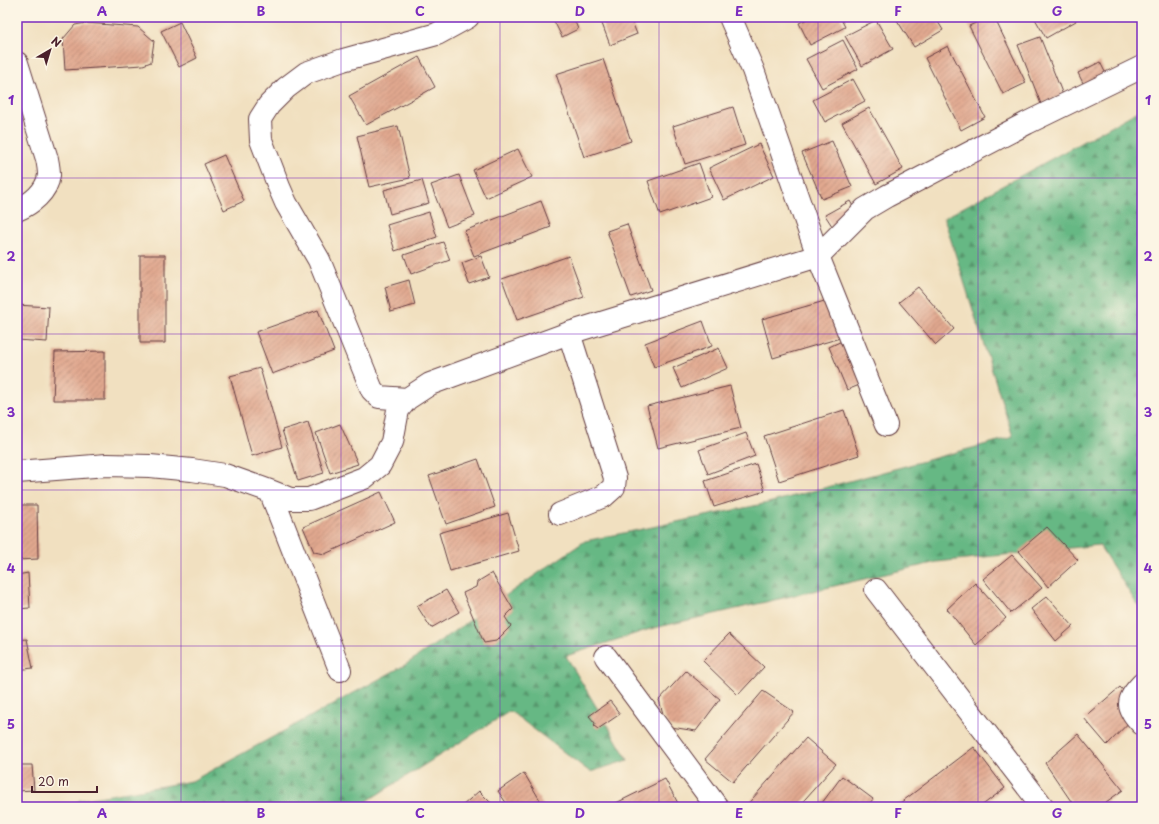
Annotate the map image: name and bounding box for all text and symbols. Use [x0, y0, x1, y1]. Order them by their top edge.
text: A [97, 1, 107, 20]
text: B [257, 1, 266, 20]
text: C [415, 1, 425, 20]
text: D [575, 1, 585, 20]
text: E [735, 1, 743, 20]
text: F [894, 1, 902, 20]
text: G [1052, 1, 1062, 20]
north arrow [30, 30, 70, 70]
text: N [48, 32, 65, 51]
text: 1 [8, 90, 14, 109]
text: 1 [1145, 90, 1151, 109]
text: 2 [6, 246, 16, 265]
text: 2 [1143, 246, 1153, 265]
text: 3 [7, 402, 16, 421]
text: 3 [1144, 402, 1153, 421]
text: 4 [7, 558, 16, 577]
text: 4 [1144, 558, 1153, 577]
text: 5 [7, 714, 15, 733]
text: 5 [1144, 714, 1152, 733]
scale bar [32, 768, 97, 794]
text: 20 m [38, 772, 69, 790]
text: A [97, 803, 107, 822]
text: B [257, 803, 266, 822]
text: C [415, 803, 425, 822]
text: D [575, 803, 585, 822]
text: E [735, 803, 743, 822]
text: F [894, 803, 902, 822]
text: G [1052, 803, 1062, 822]

